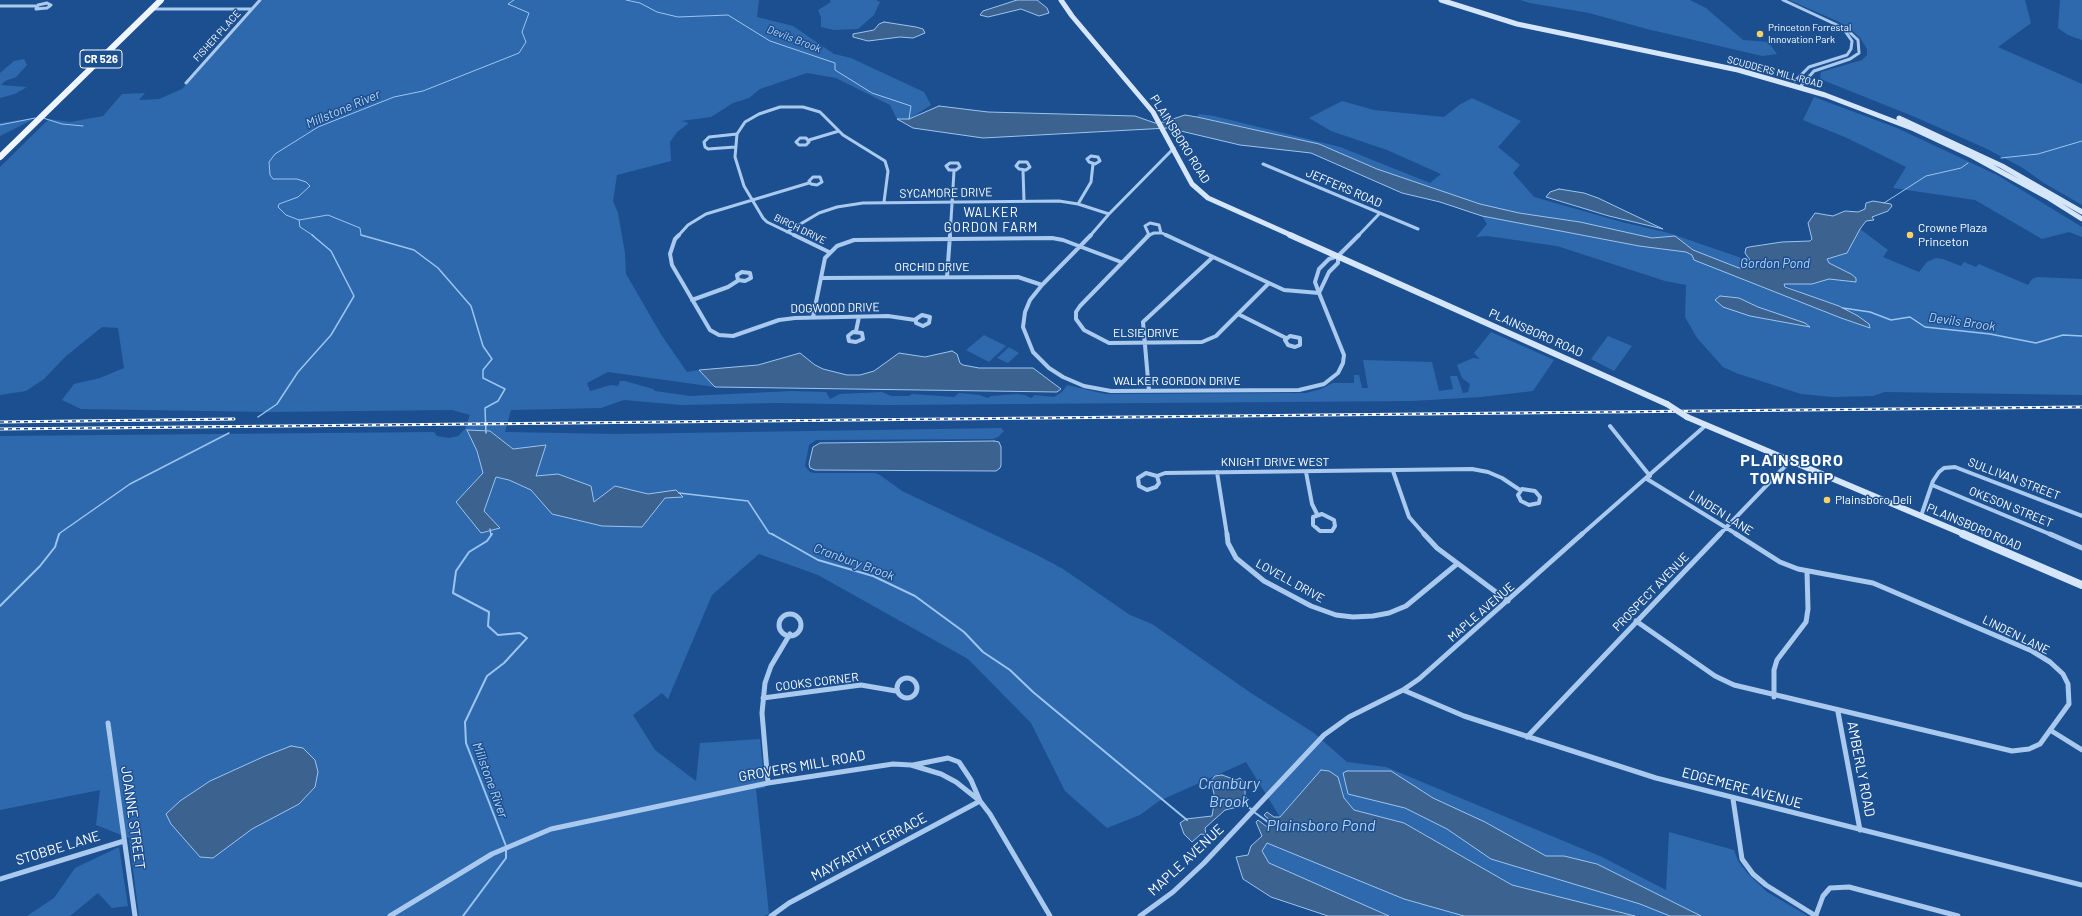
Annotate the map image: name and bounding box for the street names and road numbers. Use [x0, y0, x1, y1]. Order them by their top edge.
street label: FISHER PLACE [191, 8, 243, 64]
road number: CR 526 [80, 50, 122, 68]
street label: SCUDDERS MILL ROAD [1726, 53, 1824, 91]
street label: PLAINSBORO ROAD [1147, 92, 1213, 186]
street label: JEFFERS ROAD [1304, 165, 1384, 211]
street label: SYCAMORE DRIVE [899, 185, 993, 201]
street label: BIRCH DRIVE [772, 211, 828, 247]
street label: ORCHID DRIVE [895, 260, 969, 274]
street label: DOGWOOD DRIVE [790, 300, 880, 316]
street label: PLAINSBORO ROAD [1487, 306, 1585, 360]
street label: ELSIE DRIVE [1113, 326, 1179, 340]
street label: WALKER GORDON DRIVE [1113, 374, 1241, 388]
street label: KNIGHT DRIVE WEST [1221, 455, 1329, 469]
street label: SULLIVAN STREET [1966, 455, 2062, 503]
street label: OKESON STREET [1967, 484, 2055, 530]
street label: LINDEN LANE [1686, 488, 1756, 538]
street label: PLAINSBORO ROAD [1924, 501, 2024, 553]
street label: PROSPECT AVENUE [1610, 550, 1692, 634]
street label: LOVELL DRIVE [1253, 556, 1327, 606]
street label: MAPLE AVENUE [1445, 579, 1517, 645]
street label: LINDEN LANE [1980, 613, 2052, 657]
street label: COOKS CORNER [775, 670, 859, 694]
street label: AMBERLY ROAD [1843, 720, 1879, 818]
street label: GROVERS MILL ROAD [737, 747, 867, 785]
street label: EDGEMERE AVENUE [1680, 764, 1804, 812]
street label: JOANNE STREET [117, 765, 149, 871]
street label: MAYFARTH TERRACE [808, 809, 930, 885]
street label: MAPLE AVENUE [1145, 821, 1227, 899]
street label: STOBBE LANE [14, 827, 102, 869]

